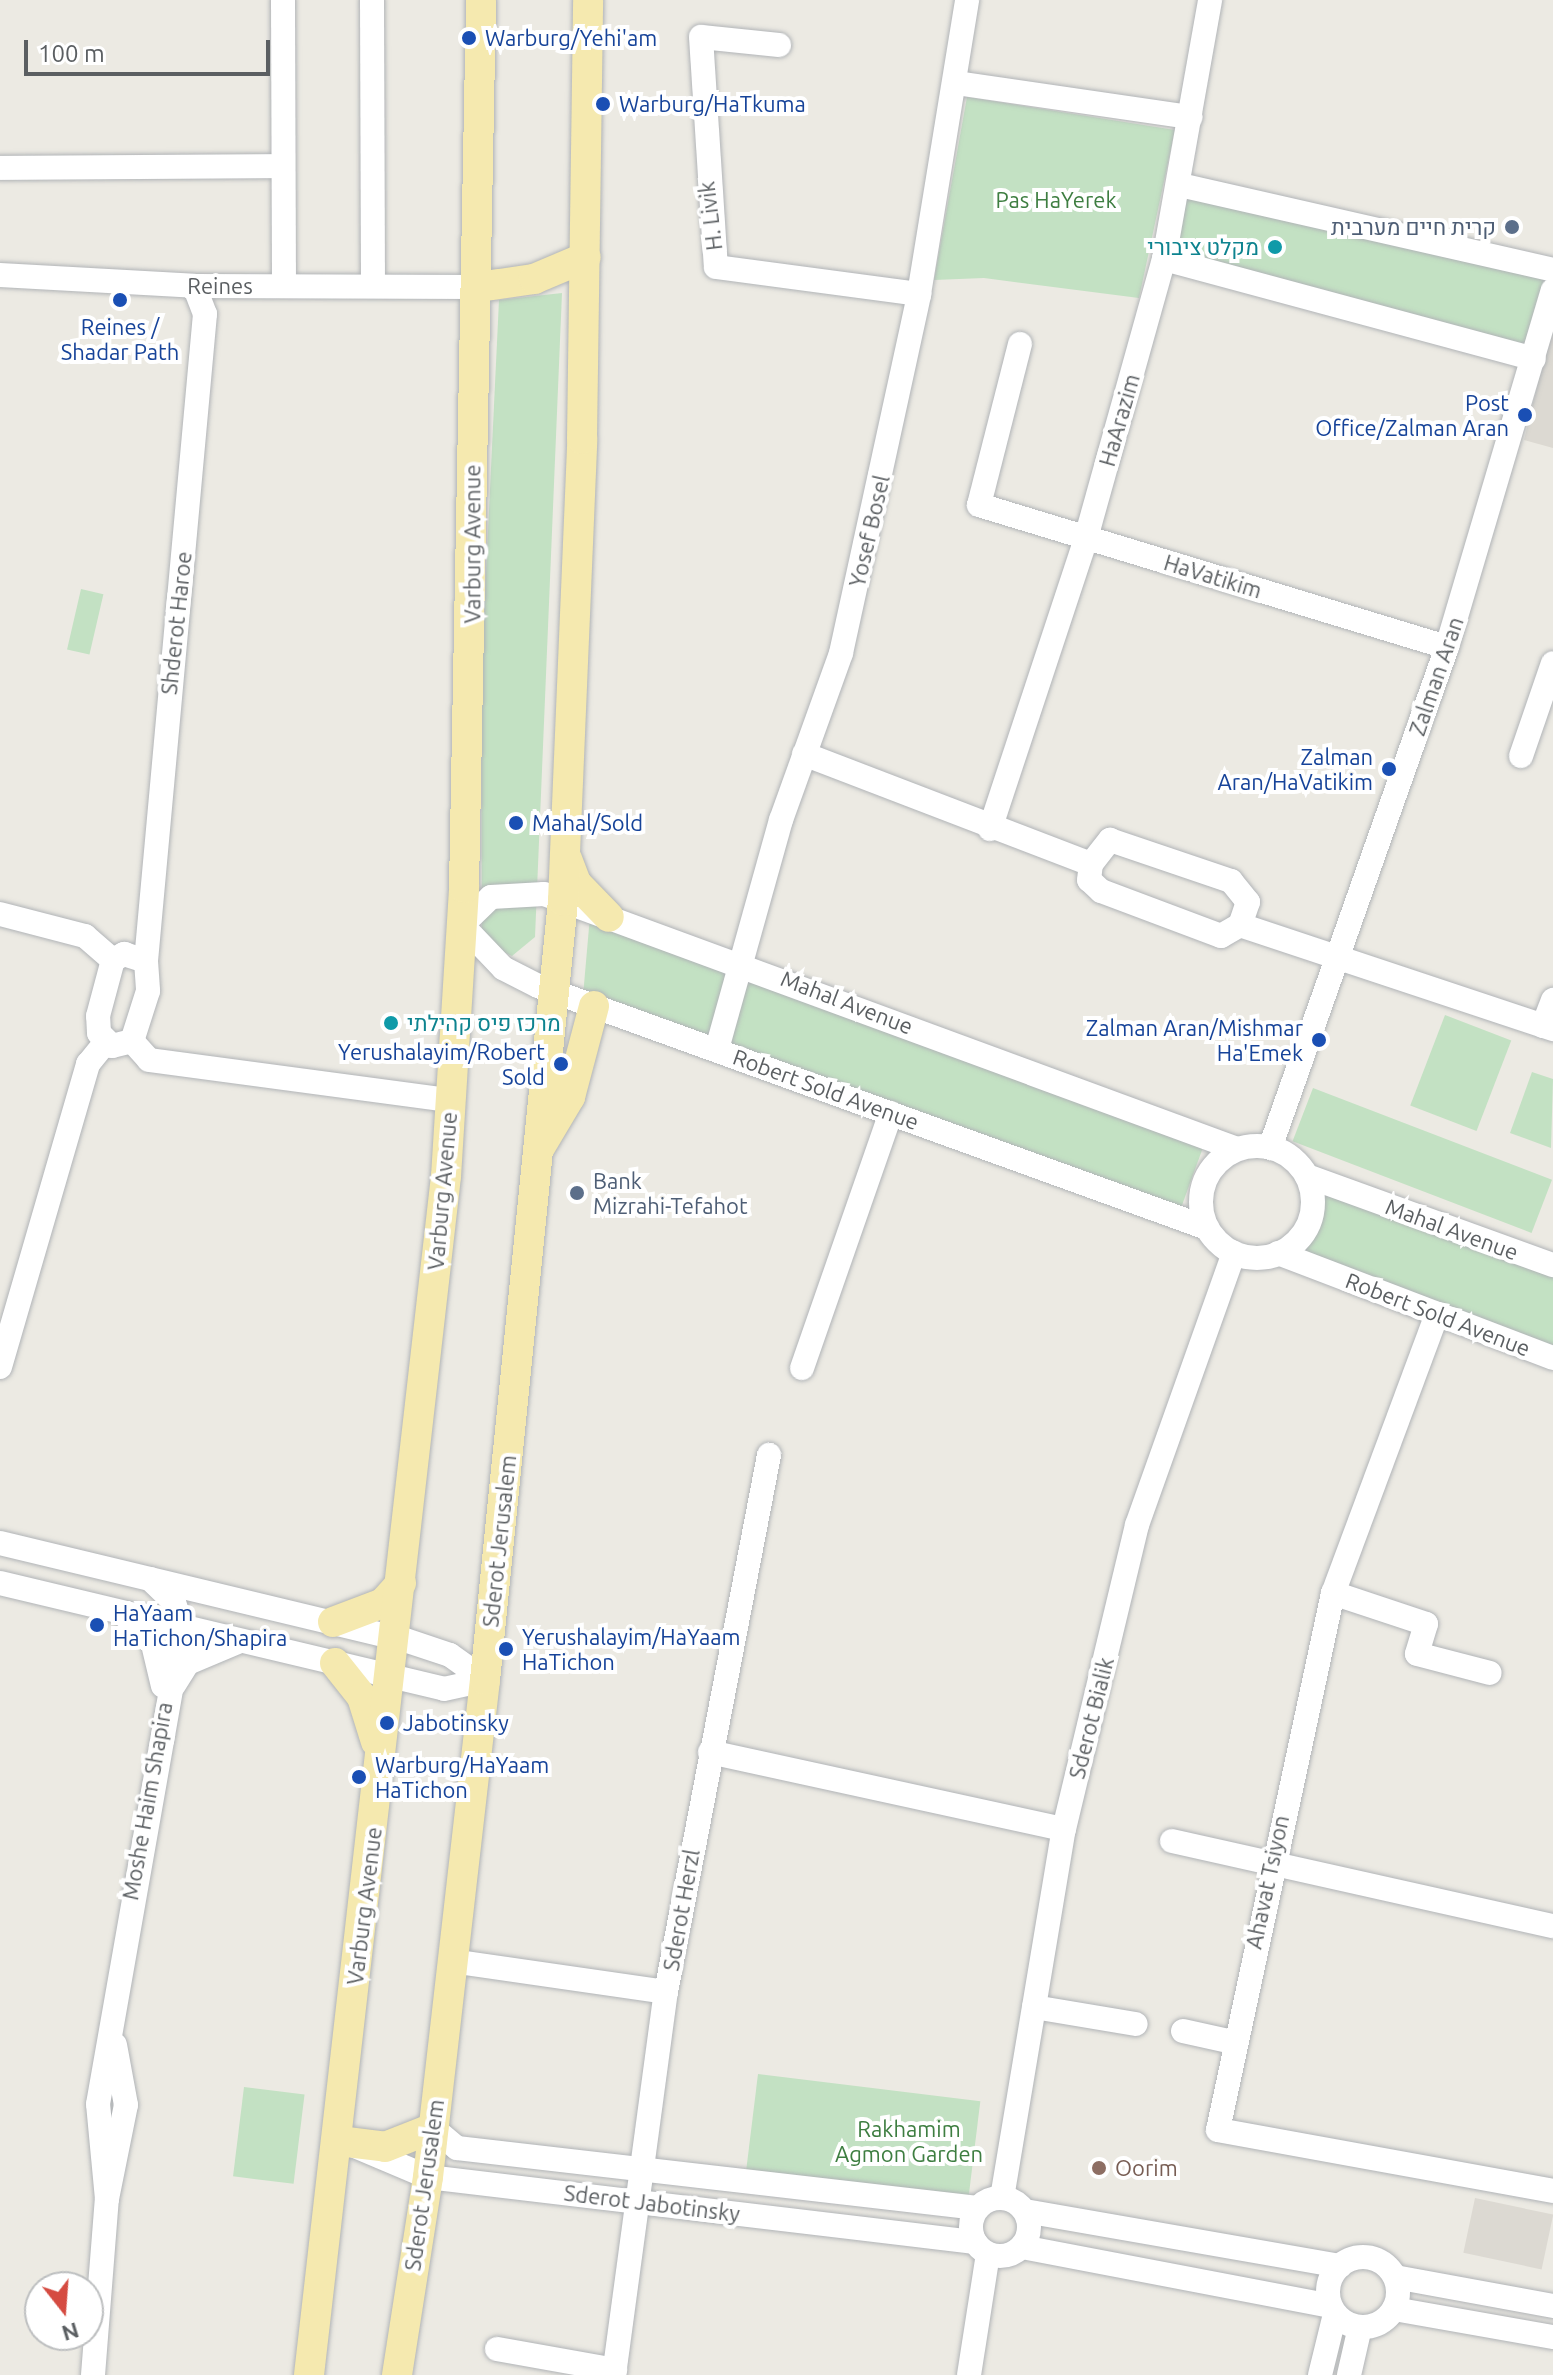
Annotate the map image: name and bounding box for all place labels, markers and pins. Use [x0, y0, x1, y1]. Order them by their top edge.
place label: Warburg/Yehi'am [485, 25, 657, 51]
marker: Warburg/Yehi'am [460, 29, 478, 47]
place label: Warburg/HaTkuma [619, 91, 806, 117]
marker: Warburg/HaTkuma [594, 95, 612, 113]
place label: קרית חיים מערבית [1331, 214, 1496, 240]
marker: קרית חיים מערבית [1503, 218, 1521, 236]
place label: מקלט ציבורי [1147, 234, 1259, 260]
marker: מקלט ציבורי [1266, 238, 1284, 256]
marker: Reines / Shadar Path [111, 291, 129, 309]
place label: Reines / Shadar Path [61, 313, 179, 364]
place label: Post Office/Zalman Aran [1315, 389, 1509, 440]
marker: Post Office/Zalman Aran [1516, 406, 1534, 424]
place label: Zalman Aran/HaVatikim [1217, 743, 1373, 794]
marker: Zalman Aran/HaVatikim [1380, 760, 1398, 778]
place label: Mahal/Sold [532, 810, 643, 836]
marker: Mahal/Sold [507, 814, 525, 832]
place label: מרכז פיס קהילתי [407, 1010, 561, 1036]
marker: מרכז פיס קהילתי [382, 1014, 400, 1032]
place label: Zalman Aran/Mishmar Ha'Emek [1086, 1014, 1303, 1066]
marker: Zalman Aran/Mishmar Ha'Emek [1310, 1031, 1328, 1049]
place label: Yerushalayim/Robert Sold [338, 1038, 545, 1090]
marker: Yerushalayim/Robert Sold [552, 1055, 570, 1073]
place label: Bank Mizrahi-Tefahot [593, 1167, 748, 1218]
marker: Bank Mizrahi-Tefahot [568, 1184, 586, 1202]
place label: HaYaam HaTichon/Shapira [113, 1599, 287, 1650]
marker: HaYaam HaTichon/Shapira [88, 1616, 106, 1634]
place label: Yerushalayim/HaYaam HaTichon [522, 1623, 741, 1674]
marker: Yerushalayim/HaYaam HaTichon [497, 1640, 515, 1658]
place label: Jabotinsky [403, 1710, 509, 1736]
marker: Jabotinsky [378, 1714, 396, 1732]
place label: Warburg/HaYaam HaTichon [375, 1751, 549, 1802]
marker: Warburg/HaYaam HaTichon [350, 1768, 368, 1786]
place label: Oorim [1115, 2155, 1178, 2181]
marker: Oorim [1090, 2159, 1108, 2177]

